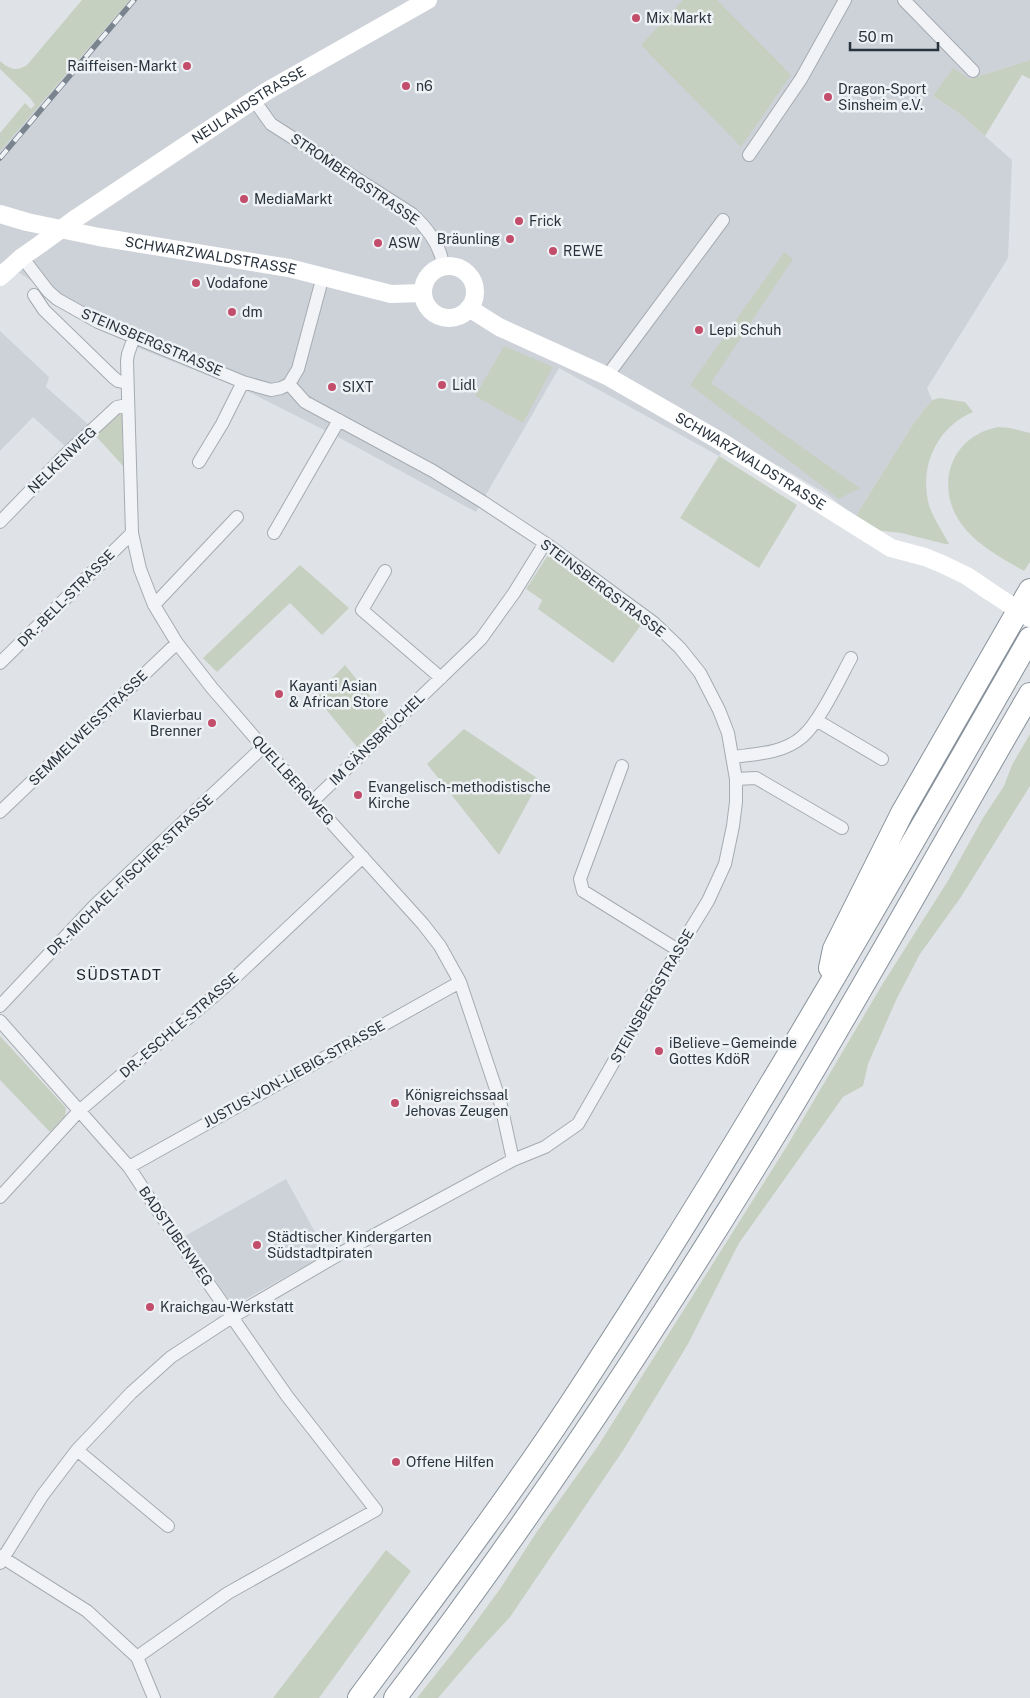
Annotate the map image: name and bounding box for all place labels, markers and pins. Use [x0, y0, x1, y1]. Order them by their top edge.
place label: Mix Markt [646, 10, 712, 26]
marker: Mix Markt [630, 12, 642, 24]
place label: Raiffeisen-Markt [67, 58, 177, 74]
marker: Raiffeisen-Markt [181, 60, 193, 72]
place label: n6 [416, 78, 433, 94]
marker: n6 [400, 80, 412, 92]
place label: Dragon-Sport Sinsheim e.V. [838, 81, 926, 113]
marker: Dragon-Sport Sinsheim e.V. [822, 91, 834, 103]
place label: MediaMarkt [254, 191, 333, 207]
marker: MediaMarkt [238, 193, 250, 205]
place label: Frick [529, 213, 562, 229]
marker: Frick [513, 215, 525, 227]
place label: Bräunling [437, 231, 500, 247]
marker: Bräunling [504, 233, 516, 245]
place label: ASW [388, 235, 421, 251]
marker: ASW [372, 237, 384, 249]
place label: REWE [563, 243, 603, 259]
marker: REWE [547, 245, 559, 257]
place label: Vodafone [206, 275, 268, 291]
marker: Vodafone [190, 277, 202, 289]
place label: dm [242, 304, 263, 320]
marker: dm [226, 306, 238, 318]
place label: Lepi Schuh [709, 322, 781, 338]
marker: Lepi Schuh [693, 324, 705, 336]
place label: Lidl [452, 377, 476, 393]
place label: SIXT [342, 379, 373, 395]
marker: Lidl [436, 379, 448, 391]
marker: SIXT [326, 381, 338, 393]
place label: Kayanti Asian & African Store [289, 678, 388, 710]
marker: Kayanti Asian & African Store [273, 688, 285, 700]
place label: Klavierbau Brenner [133, 707, 202, 739]
marker: Klavierbau Brenner [206, 717, 218, 729]
place label: Evangelisch-methodistische Kirche [368, 779, 551, 811]
marker: Evangelisch-methodistische Kirche [352, 789, 364, 801]
place label: iBelieve – Gemeinde Gottes KdöR [669, 1035, 797, 1067]
marker: iBelieve – Gemeinde Gottes KdöR [653, 1045, 665, 1057]
place label: Königreichssaal Jehovas Zeugen [405, 1087, 508, 1119]
marker: Königreichssaal Jehovas Zeugen [389, 1097, 401, 1109]
place label: Städtischer Kindergarten Südstadtpiraten [267, 1229, 431, 1261]
marker: Städtischer Kindergarten Südstadtpiraten [251, 1239, 263, 1251]
place label: Kraichgau-Werkstatt [160, 1299, 294, 1315]
marker: Kraichgau-Werkstatt [144, 1301, 156, 1313]
place label: Offene Hilfen [406, 1454, 494, 1470]
marker: Offene Hilfen [390, 1456, 402, 1468]

